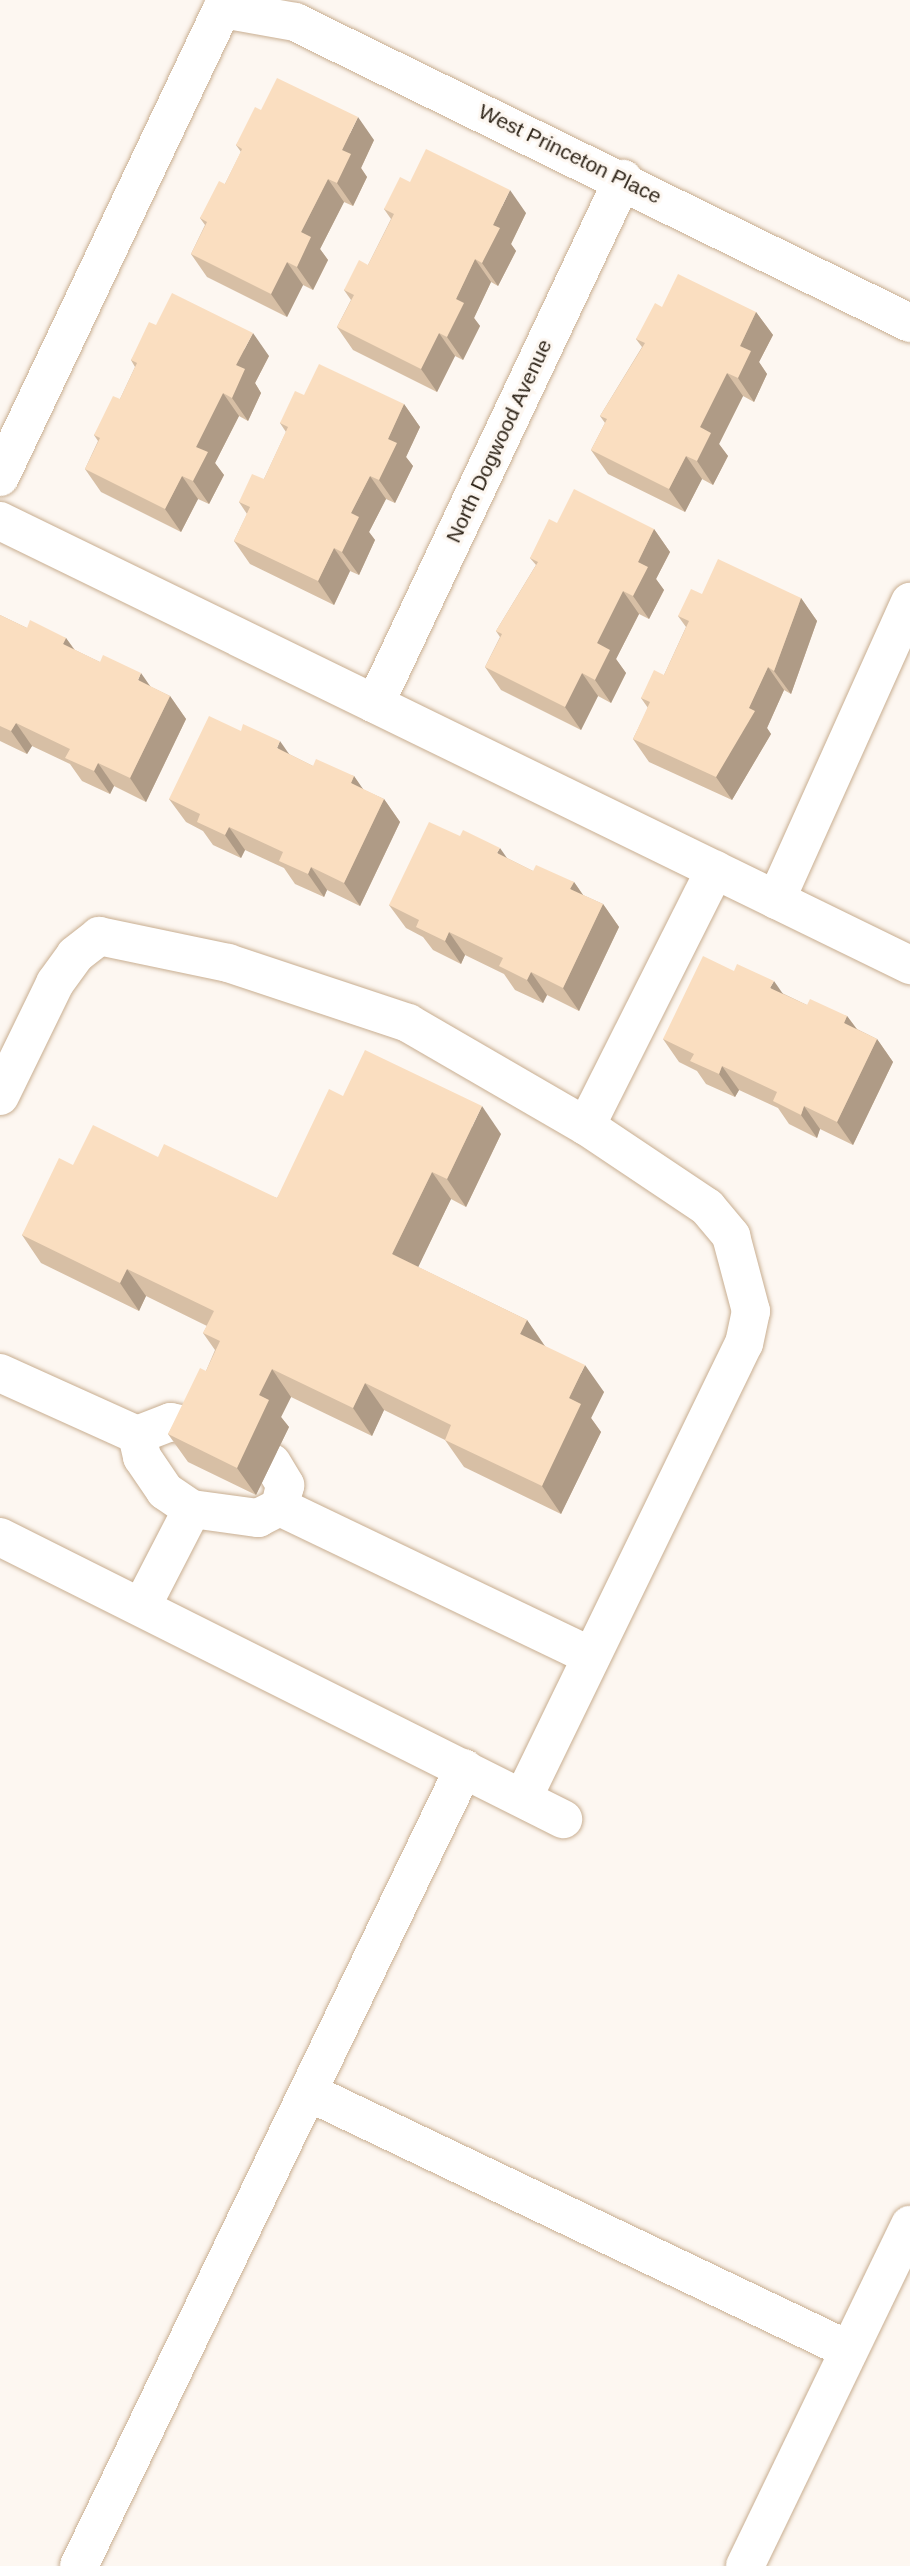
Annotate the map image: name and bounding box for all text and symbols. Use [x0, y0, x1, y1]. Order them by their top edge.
street label: West Princeton Place [474, 99, 666, 209]
street label: North Dogwood Avenue [441, 335, 557, 547]

